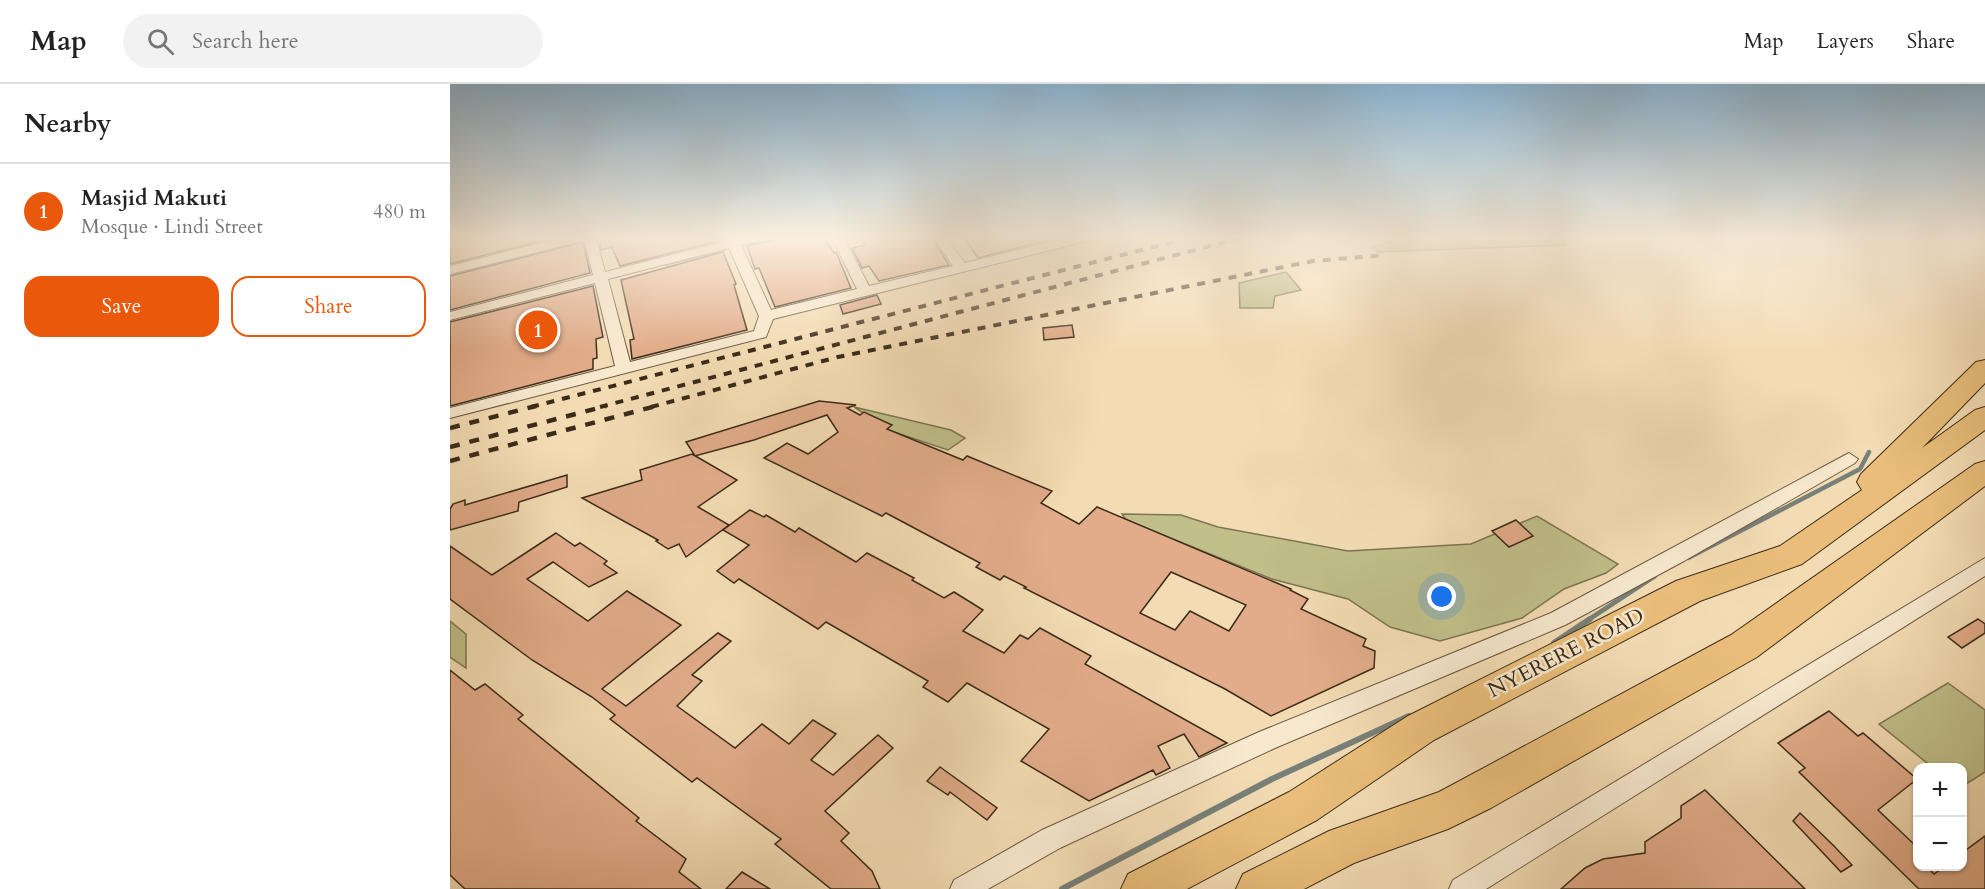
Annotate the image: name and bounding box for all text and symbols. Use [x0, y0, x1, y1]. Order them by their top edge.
search box [123, 14, 543, 68]
text: Map [30, 22, 87, 60]
icon: search [144, 25, 177, 58]
text: Search here [192, 26, 299, 56]
text: Map [1744, 27, 1784, 56]
text: Layers [1817, 27, 1874, 56]
text: Share [1907, 27, 1955, 56]
text: Nearby [24, 106, 112, 141]
text: Masjid Makuti [81, 183, 227, 213]
text: 1 [38, 198, 49, 225]
text: 480 m [373, 198, 426, 225]
text: Mosque · Lindi Street [81, 213, 263, 240]
button: Save [24, 276, 219, 337]
button: Share [231, 276, 426, 337]
pin: 1 [518, 308, 557, 352]
your location [1427, 582, 1456, 611]
street label: NYERERE ROAD [1483, 601, 1649, 705]
map controls [1913, 763, 1967, 871]
button: + [1913, 763, 1967, 817]
button: − [1913, 817, 1967, 871]

